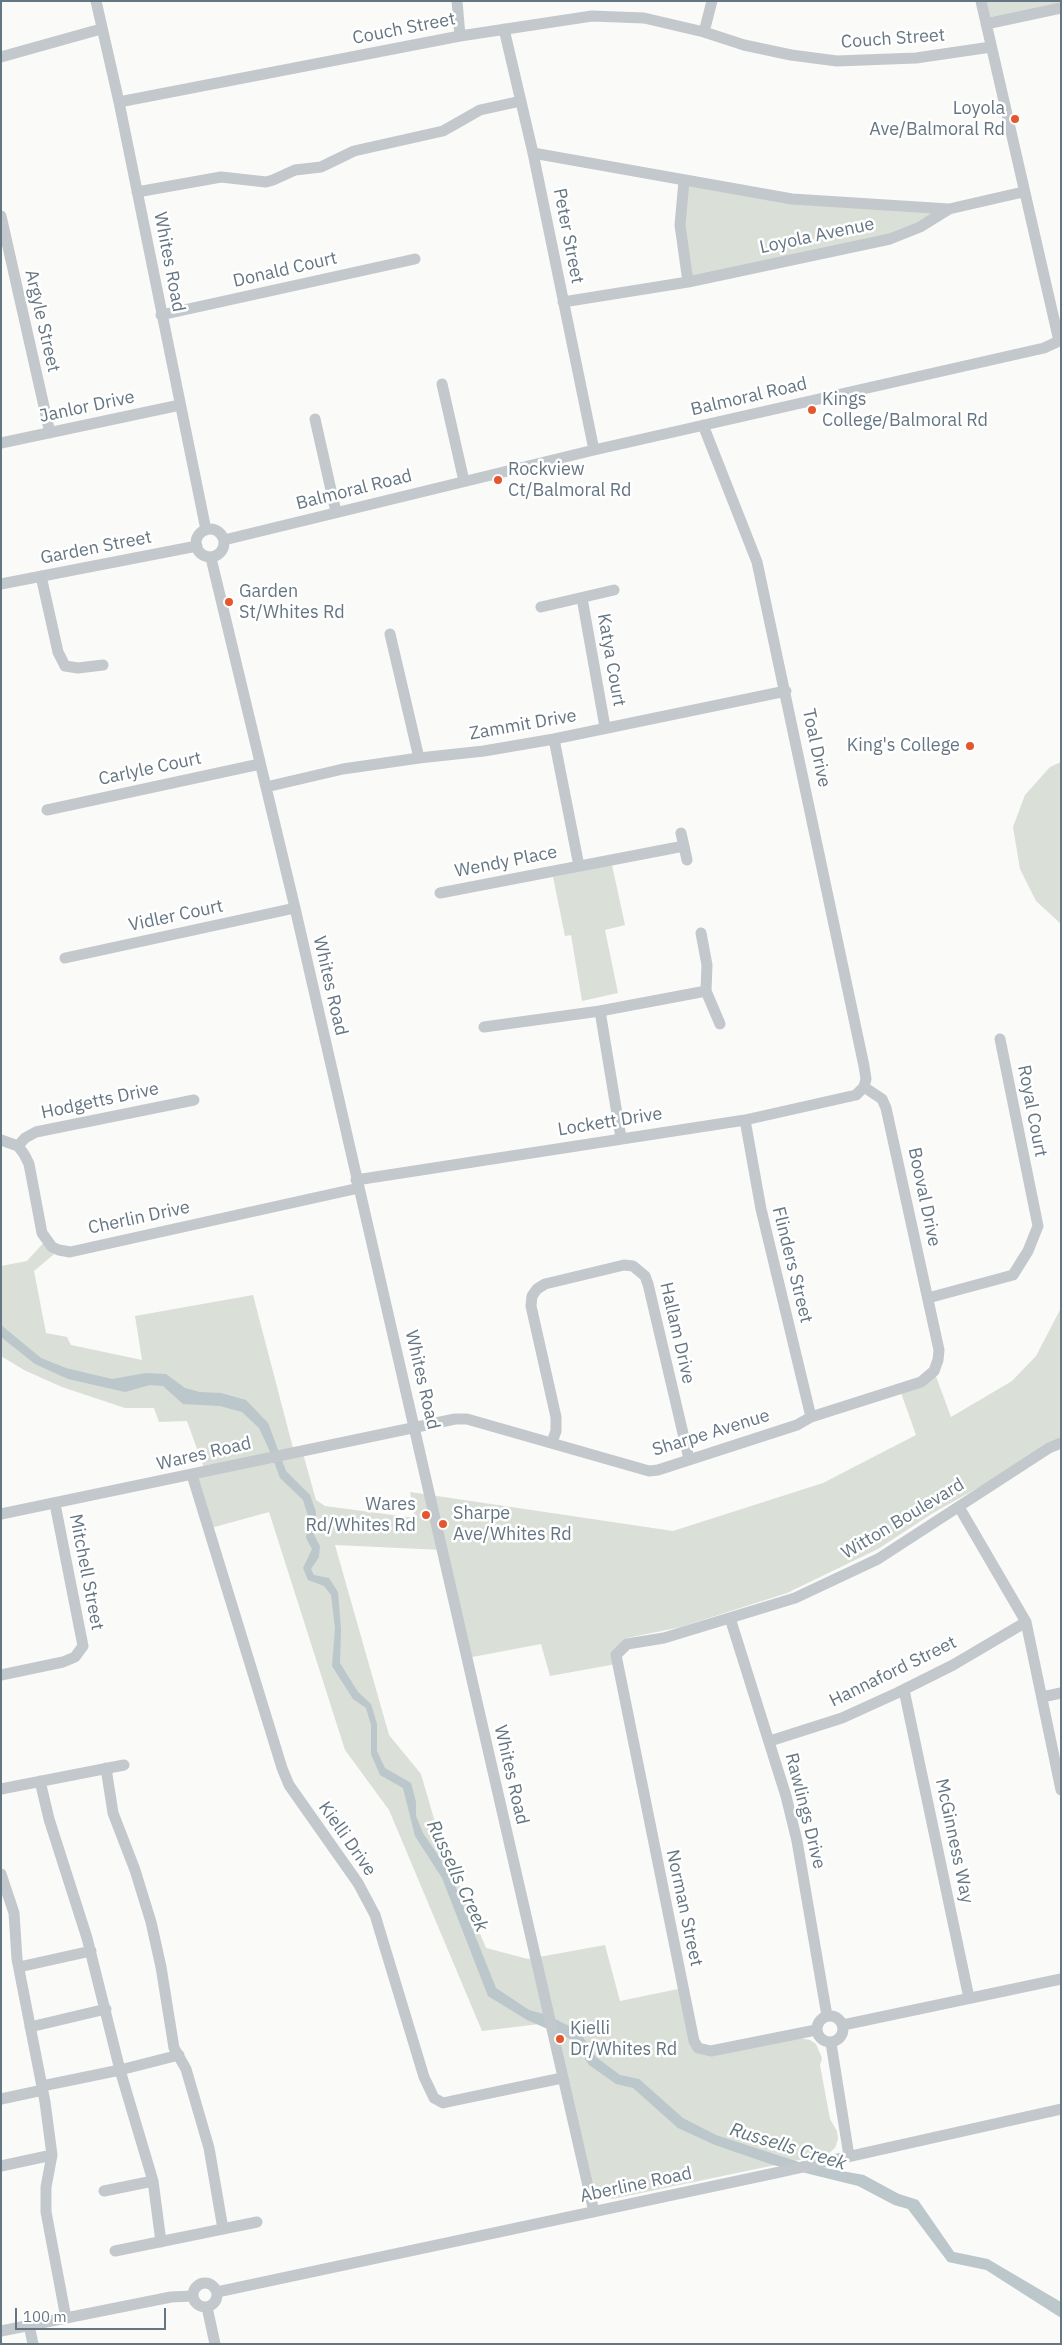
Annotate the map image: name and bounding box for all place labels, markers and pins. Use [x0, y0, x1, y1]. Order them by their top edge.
place label: Loyola Ave/Balmoral Rd [869, 98, 1005, 140]
marker: Loyola Ave/Balmoral Rd [1009, 113, 1021, 125]
place label: Kings College/Balmoral Rd [822, 389, 988, 432]
marker: Kings College/Balmoral Rd [806, 404, 818, 416]
place label: Rockview Ct/Balmoral Rd [508, 459, 631, 502]
marker: Rockview Ct/Balmoral Rd [492, 474, 504, 486]
place label: Garden St/Whites Rd [239, 581, 345, 624]
marker: Garden St/Whites Rd [223, 596, 235, 608]
place label: King's College [847, 735, 960, 757]
marker: King's College [964, 740, 976, 752]
place label: Wares Rd/Whites Rd [305, 1494, 416, 1536]
place label: Sharpe Ave/Whites Rd [453, 1503, 572, 1546]
marker: Wares Rd/Whites Rd [420, 1509, 432, 1521]
marker: Sharpe Ave/Whites Rd [437, 1518, 449, 1530]
place label: Kielli Dr/Whites Rd [570, 2018, 677, 2060]
marker: Kielli Dr/Whites Rd [554, 2033, 566, 2045]

